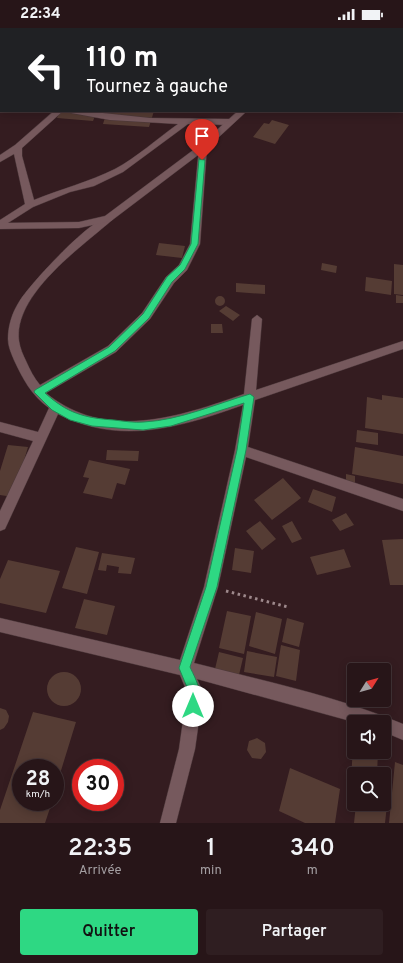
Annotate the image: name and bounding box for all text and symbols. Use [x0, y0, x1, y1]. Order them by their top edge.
text: 22:34 [20, 5, 61, 24]
text: 110 m [86, 41, 158, 77]
icon: left [20, 44, 72, 96]
text: Tournez à gauche [86, 76, 228, 99]
pin [185, 119, 219, 160]
icon: arrive [191, 125, 213, 147]
north arrow [347, 663, 391, 707]
map controls [347, 663, 391, 811]
position arrow [172, 685, 214, 727]
button: sound [347, 715, 391, 759]
speed limit sign: 30 [72, 759, 124, 811]
text: 28 [26, 767, 50, 793]
button: search [347, 767, 391, 811]
text: km/h [26, 788, 50, 801]
text: 22:35 [68, 834, 132, 864]
text: 1 [206, 834, 216, 864]
text: 340 [290, 834, 335, 864]
text: Arrivée [79, 863, 121, 879]
text: min [200, 863, 222, 879]
text: m [307, 863, 318, 879]
button: Quitter [20, 909, 198, 955]
button: Partager [206, 909, 383, 955]

